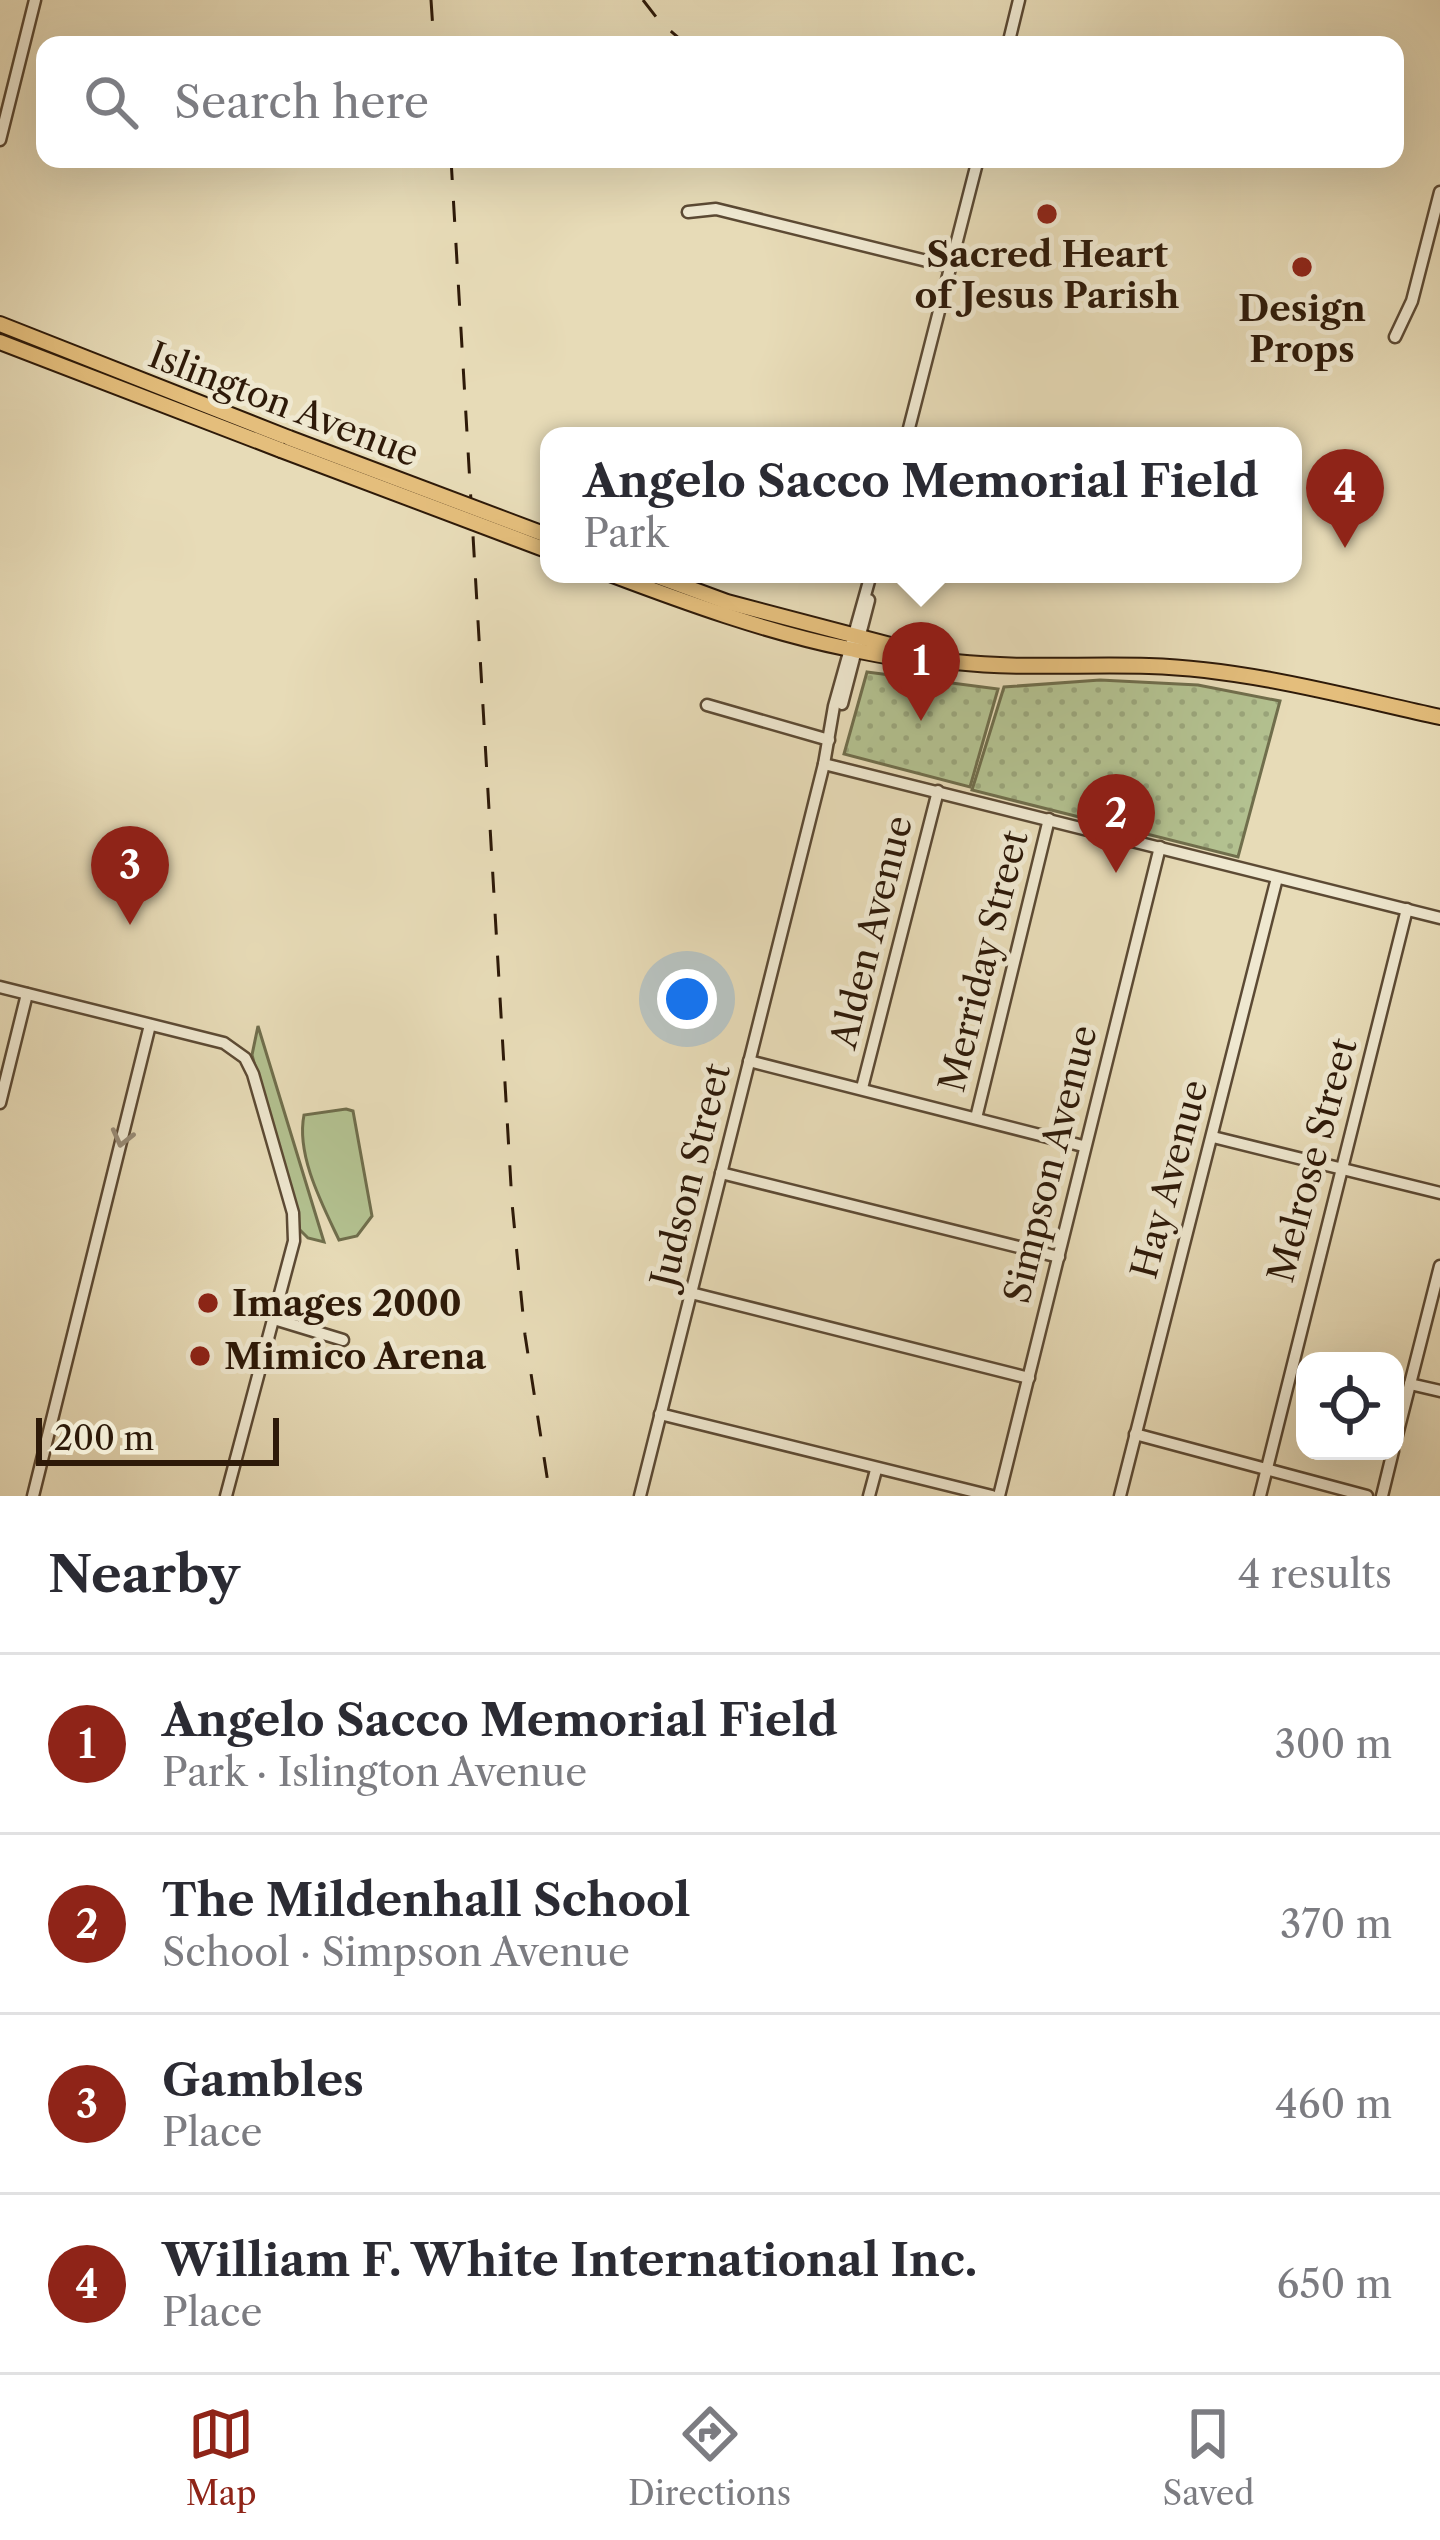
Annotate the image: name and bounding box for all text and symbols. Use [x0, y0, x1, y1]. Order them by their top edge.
search box [36, 36, 1404, 168]
icon: search [78, 69, 144, 135]
text: Search here [174, 74, 429, 130]
marker: Sacred Heart of Jesus Parish [1034, 201, 1060, 227]
place label: Sacred Heart of Jesus Parish [914, 232, 1180, 317]
marker: Design Props [1289, 254, 1315, 280]
place label: Design Props [1238, 286, 1366, 371]
street label: Islington Avenue [143, 332, 425, 476]
popup [540, 427, 1302, 583]
pin: 4 [1306, 449, 1384, 548]
text: Angelo Sacco Memorial Field [583, 453, 1259, 509]
text: Park [583, 509, 668, 557]
pin: 1 [882, 622, 960, 721]
pin: 2 [1077, 774, 1155, 873]
street label: Alden Avenue [821, 811, 921, 1054]
pin: 3 [91, 826, 169, 925]
street label: Merriday Street [929, 826, 1037, 1096]
your location [657, 969, 717, 1029]
street label: Simpson Avenue [994, 1021, 1106, 1307]
street label: Melrose Street [1258, 1033, 1366, 1287]
street label: Judson Street [640, 1059, 739, 1296]
street label: Hay Avenue [1121, 1075, 1217, 1283]
one-way arrow [111, 1128, 136, 1148]
place label: Images 2000 [232, 1281, 462, 1325]
marker: Images 2000 [195, 1290, 221, 1316]
place label: Mimico Arena [224, 1334, 487, 1378]
marker: Mimico Arena [187, 1343, 213, 1369]
map controls [1296, 1352, 1404, 1460]
button: locate [1296, 1352, 1404, 1460]
scale bar [36, 1412, 279, 1465]
text: 200 m [54, 1418, 154, 1459]
text: Nearby [48, 1543, 240, 1605]
text: 4 results [1238, 1550, 1392, 1598]
text: Angelo Sacco Memorial Field [162, 1692, 838, 1748]
text: 1 [78, 1720, 96, 1768]
text: 300 m [1274, 1720, 1392, 1768]
text: Park · Islington Avenue [162, 1748, 587, 1796]
text: The Mildenhall School [162, 1872, 690, 1928]
text: 2 [75, 1900, 99, 1948]
text: 370 m [1280, 1900, 1392, 1948]
text: School · Simpson Avenue [162, 1928, 630, 1976]
text: Gambles [162, 2052, 364, 2108]
text: 3 [76, 2080, 98, 2128]
text: 460 m [1275, 2080, 1392, 2128]
text: Place [162, 2108, 262, 2156]
text: William F. White International Inc. [162, 2232, 977, 2288]
text: 4 [75, 2260, 99, 2308]
text: 650 m [1277, 2260, 1392, 2308]
text: Place [162, 2288, 262, 2336]
tab: Map [186, 2401, 257, 2514]
tab: Directions [628, 2401, 791, 2514]
tab: Saved [1163, 2401, 1254, 2514]

